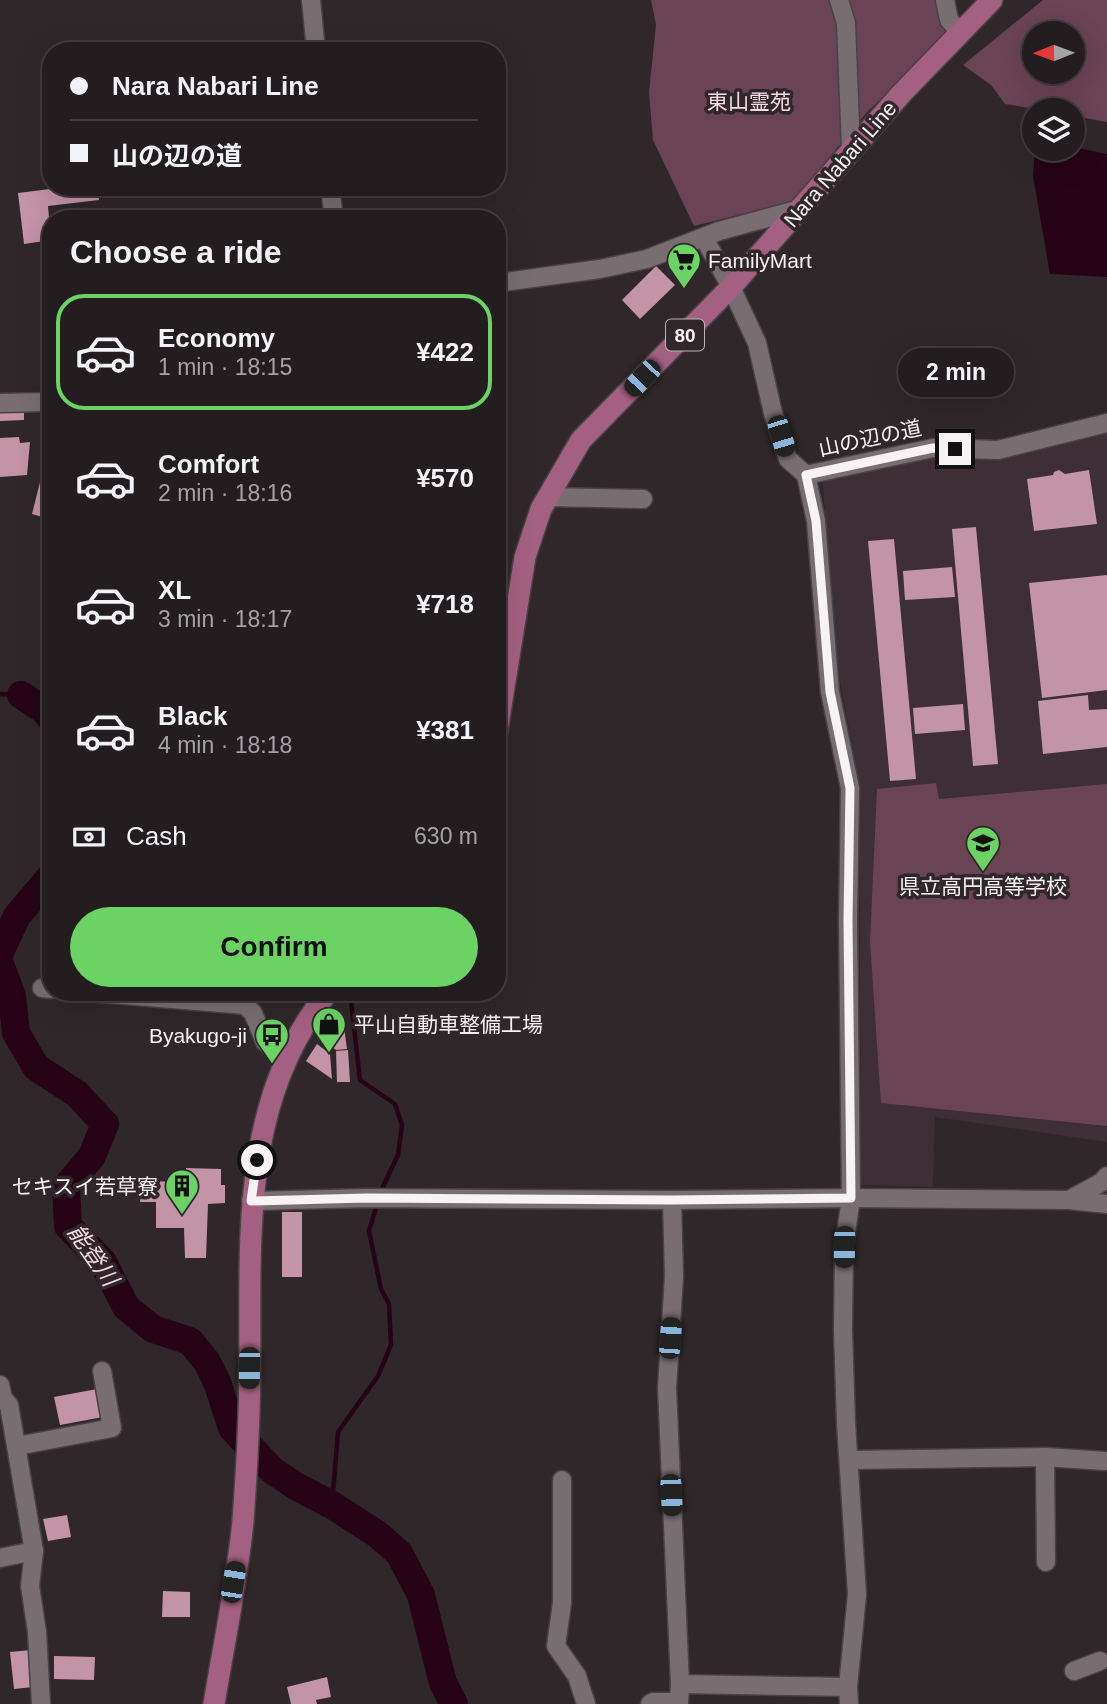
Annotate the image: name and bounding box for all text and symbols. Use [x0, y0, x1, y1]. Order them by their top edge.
north arrow [1022, 21, 1085, 84]
map controls [1022, 21, 1085, 161]
text: Nara Nabari Line [112, 71, 319, 101]
park label: 東山霊苑 [707, 90, 791, 113]
street label: Nara Nabari Line [779, 97, 901, 231]
button: layers [1022, 98, 1085, 161]
text: 山の辺の道 [112, 141, 242, 171]
text: Choose a ride [70, 234, 282, 270]
supermarket icon: FamilyMart [665, 241, 703, 290]
place label: FamilyMart [708, 249, 812, 272]
road number: 80 [666, 320, 704, 350]
icon: car [74, 321, 137, 384]
text: Economy [158, 323, 275, 353]
text: ¥422 [416, 337, 474, 367]
callout: 2 min [897, 348, 1013, 396]
text: 1 min · 18:15 [158, 354, 292, 380]
car [620, 356, 665, 400]
text: 2 min [926, 359, 986, 385]
car [765, 413, 798, 459]
street label: 山の辺の道 [816, 416, 924, 460]
route end [939, 433, 971, 465]
icon: car [74, 447, 137, 510]
text: Comfort [158, 449, 259, 479]
text: ¥570 [416, 463, 474, 493]
text: 2 min · 18:16 [158, 480, 292, 506]
icon: car [74, 573, 137, 636]
text: XL [158, 575, 191, 605]
text: ¥718 [416, 589, 474, 619]
text: 3 min · 18:17 [158, 606, 292, 632]
icon: car [74, 699, 137, 762]
text: Black [158, 701, 227, 731]
text: ¥381 [416, 715, 474, 745]
text: 4 min · 18:18 [158, 732, 292, 758]
icon: cash [70, 818, 108, 856]
text: Cash [126, 821, 187, 851]
text: 630 m [414, 823, 478, 849]
school or university icon: 県立高円高等学校 [964, 824, 1002, 873]
place label: 県立高円高等学校 [899, 875, 1067, 898]
button: Confirm [70, 907, 478, 987]
shop icon: 平山自動車整備工場 [310, 1005, 348, 1054]
place label: 平山自動車整備工場 [354, 1013, 543, 1036]
bus stop icon: Byakugo-ji [253, 1016, 291, 1065]
place label: Byakugo-ji [149, 1024, 247, 1047]
route start [241, 1144, 273, 1176]
building icon: セキスイ若草寮 [163, 1167, 201, 1216]
place label: セキスイ若草寮 [12, 1175, 158, 1198]
water label: 能登川 [63, 1219, 125, 1293]
car [834, 1226, 855, 1268]
car [659, 1316, 682, 1360]
car [239, 1347, 260, 1389]
car [660, 1473, 683, 1517]
car [220, 1560, 247, 1604]

